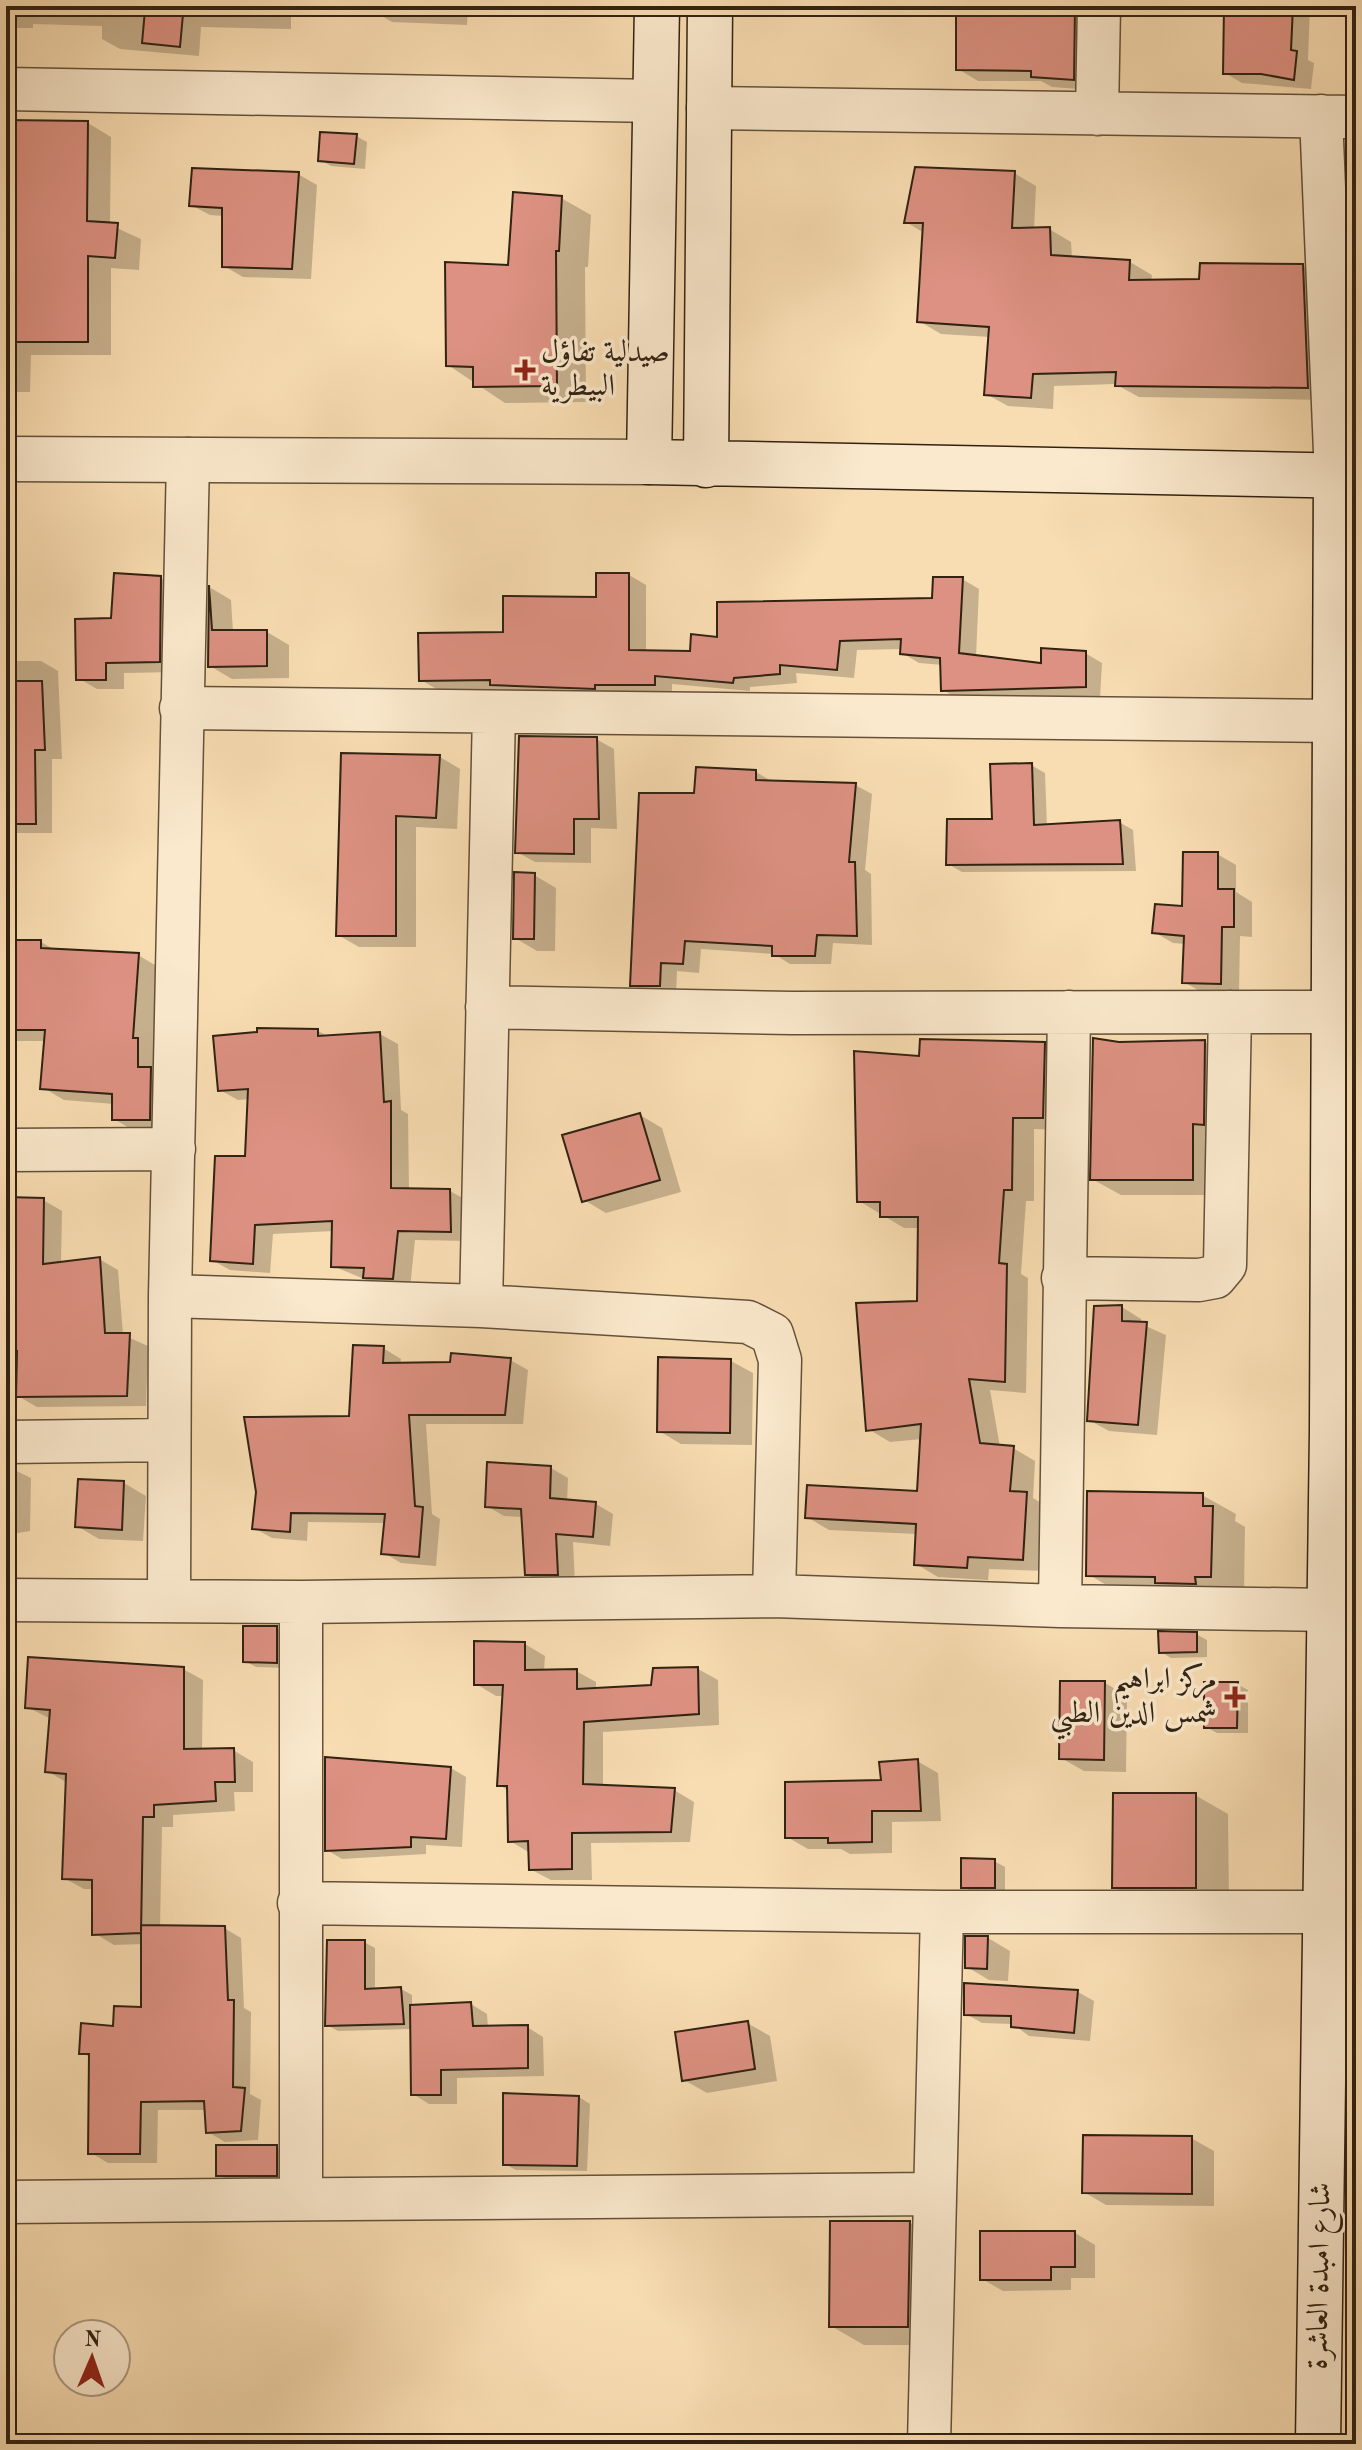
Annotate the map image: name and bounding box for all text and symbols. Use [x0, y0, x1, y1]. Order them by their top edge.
place label: صيدلية تفاؤل البيطرية [541, 338, 670, 404]
marker: صيدلية تفاؤل البيطرية [516, 361, 534, 379]
place label: مركز ابراهيم شمس الدين الطبي [1050, 1662, 1217, 1740]
marker: مركز ابراهيم شمس الدين الطبي [1224, 1686, 1246, 1708]
street label: شارع امبدة العاشرة [1303, 2182, 1345, 2370]
north arrow [52, 2318, 132, 2398]
text: N [84, 2329, 102, 2351]

